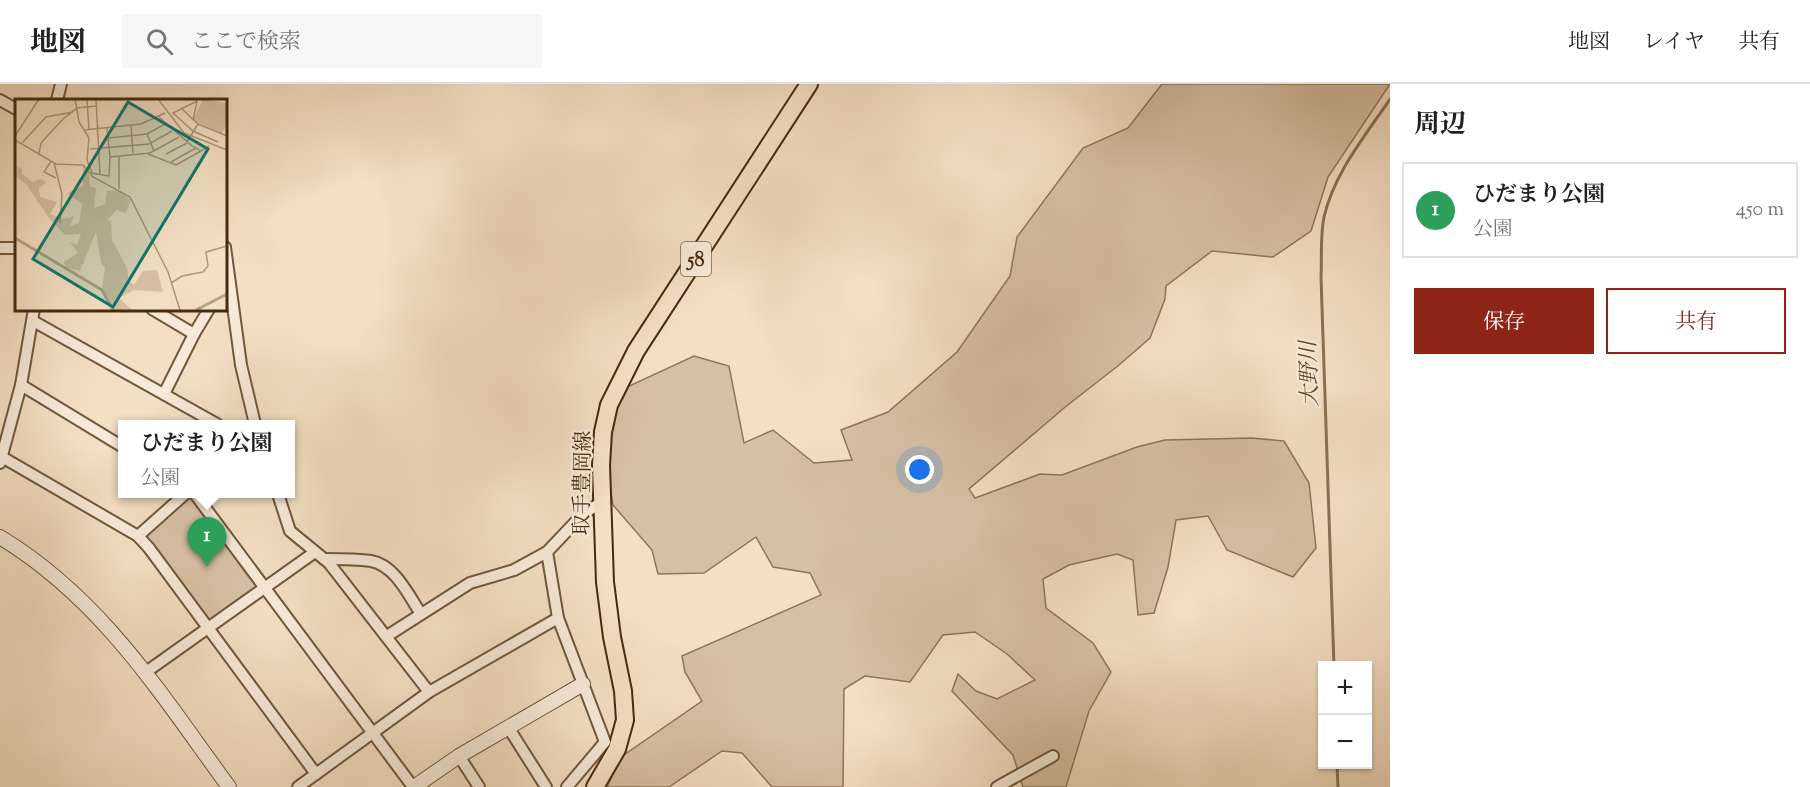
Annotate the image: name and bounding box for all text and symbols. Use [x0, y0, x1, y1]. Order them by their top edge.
search box [122, 14, 542, 68]
text: 地図 [30, 24, 86, 64]
icon: search [143, 25, 176, 58]
text: ここで検索 [191, 27, 301, 59]
text: 地図 [1568, 28, 1610, 58]
text: レイヤ [1643, 28, 1705, 58]
text: 共有 [1738, 28, 1780, 58]
inset map [15, 99, 226, 310]
text: 周辺 [1414, 107, 1466, 144]
text: ひだまり公園 [1473, 180, 1605, 212]
text: 1 [1432, 196, 1439, 225]
text: 450 m [1736, 196, 1784, 225]
text: 公園 [1473, 216, 1513, 245]
road number: 58 [681, 242, 711, 276]
button: 保存 [1414, 288, 1594, 354]
button: 共有 [1606, 288, 1786, 354]
water label: 大野川 [1294, 338, 1328, 407]
popup [118, 420, 295, 498]
text: ひだまり公園 [140, 429, 273, 461]
street label: 取手豊岡線 [568, 430, 600, 536]
your location [905, 455, 934, 484]
text: 公園 [140, 465, 180, 494]
pin: 1 [188, 518, 226, 567]
map controls [1318, 661, 1372, 769]
button: + [1318, 661, 1372, 715]
button: − [1318, 715, 1372, 769]

